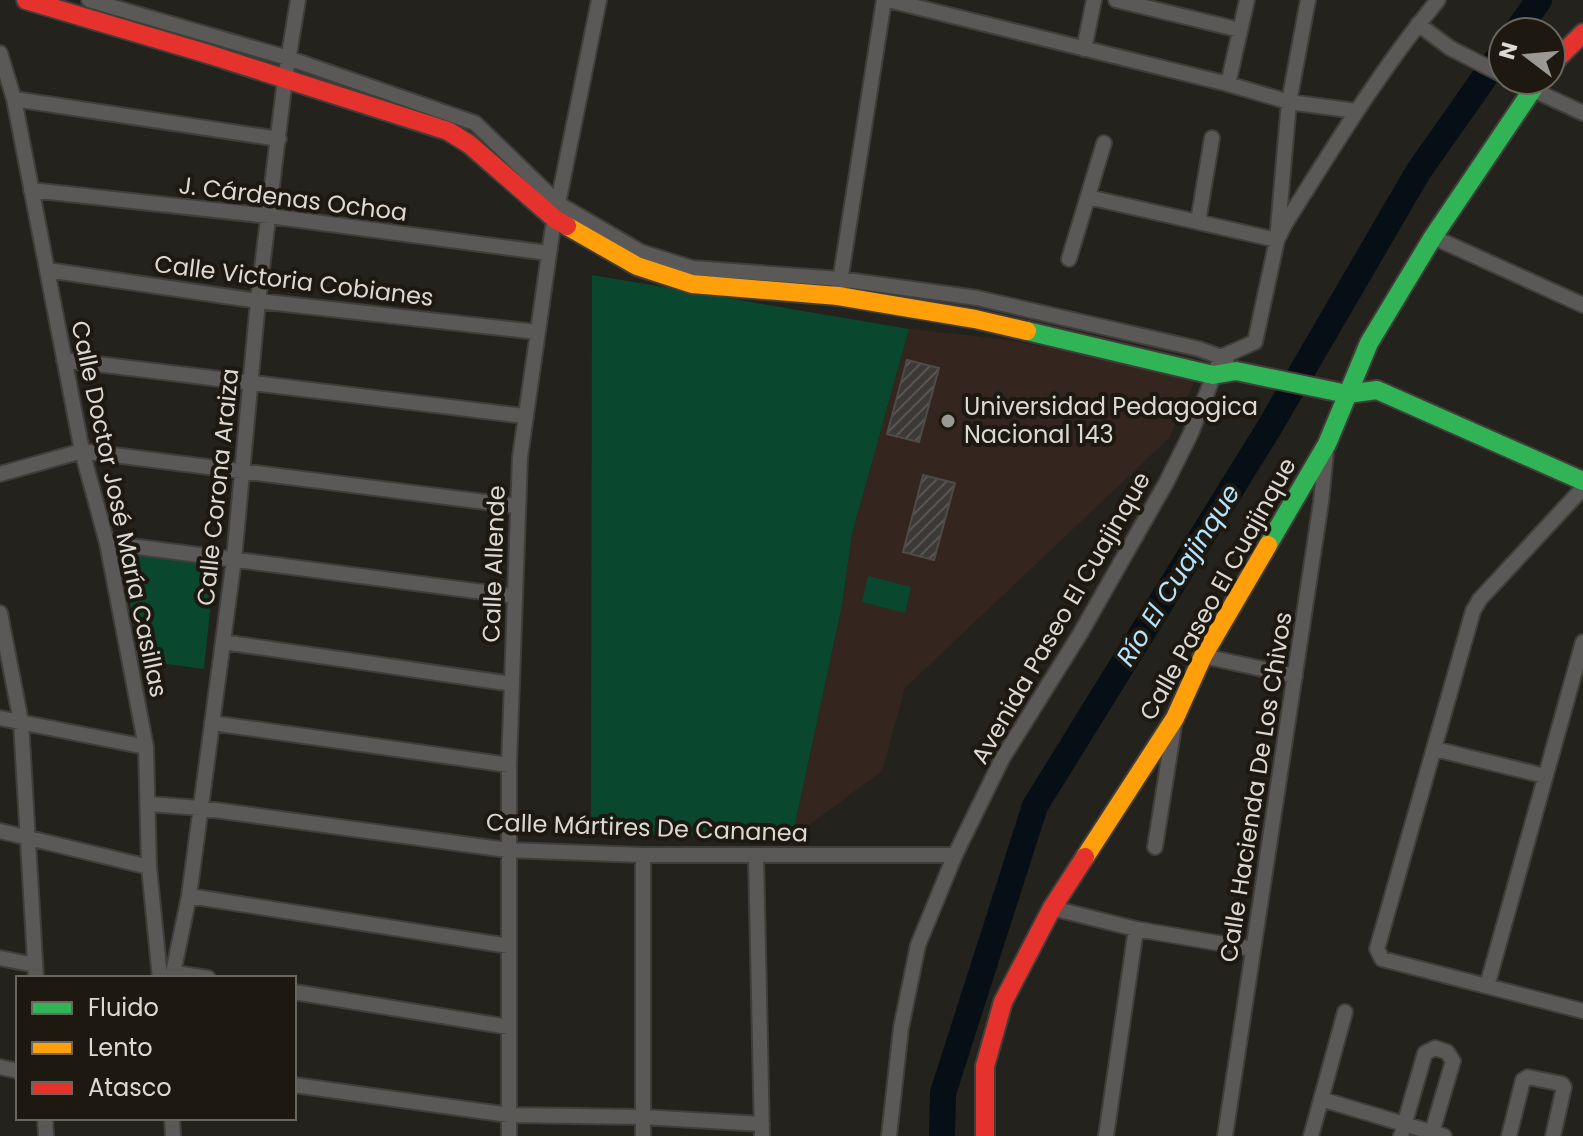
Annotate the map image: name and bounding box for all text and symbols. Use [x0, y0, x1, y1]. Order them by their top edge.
north arrow [1487, 16, 1567, 96]
text: N [1491, 38, 1525, 63]
street label: J. Cárdenas Ochoa [177, 168, 409, 229]
street label: Calle Victoria Cobianes [153, 247, 436, 314]
street label: Calle Doctor José María Casillas [63, 318, 176, 700]
street label: Calle Corona Araiza [189, 367, 246, 607]
place label: Universidad Pedagogica Nacional 143 [964, 390, 1258, 451]
marker: Universidad Pedagogica Nacional 143 [939, 412, 957, 430]
street label: Calle Paseo El Cuajinque [1131, 452, 1304, 726]
street label: Avenida Paseo El Cuajinque [963, 466, 1158, 770]
water label: Río El Cuajinque [1108, 477, 1248, 673]
street label: Calle Allende [474, 485, 513, 643]
street label: Calle Hacienda De Los Chivos [1211, 609, 1300, 964]
street label: Calle Mártires De Cananea [485, 805, 809, 850]
legend [16, 976, 296, 1120]
text: Fluido [88, 991, 159, 1024]
text: Lento [88, 1031, 153, 1064]
text: Atasco [88, 1071, 172, 1104]

